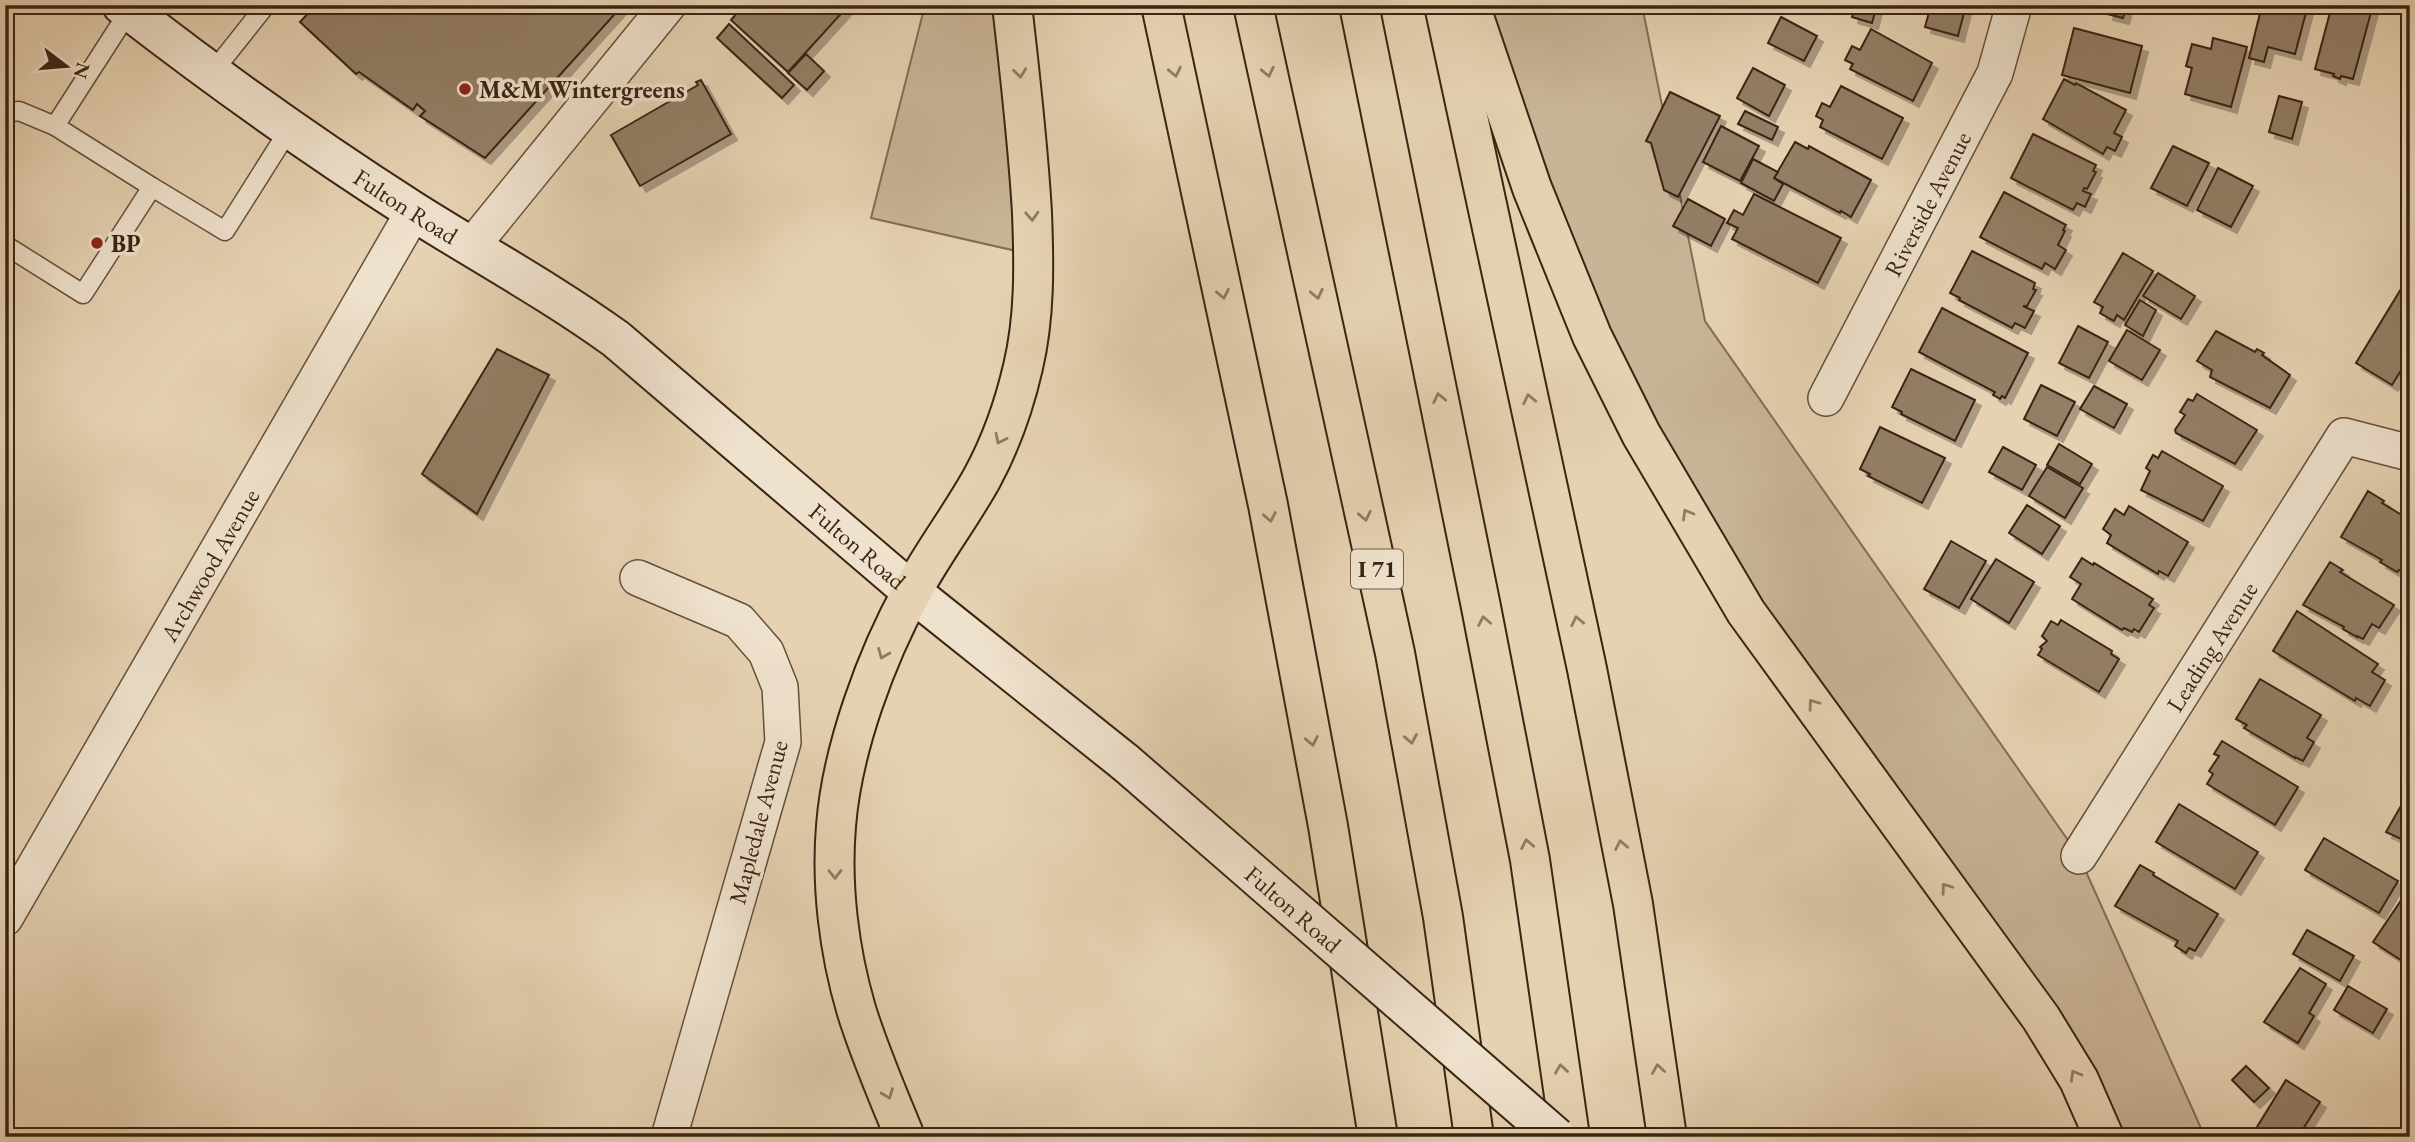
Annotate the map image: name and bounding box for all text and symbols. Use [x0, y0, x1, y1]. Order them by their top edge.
north arrow [32, 32, 102, 102]
text: N [68, 60, 96, 82]
one-way arrow [1167, 66, 1182, 78]
one-way arrow [1259, 66, 1274, 78]
one-way arrow [1012, 67, 1027, 79]
place label: M&M Wintergreens [479, 74, 685, 106]
marker: M&M Wintergreens [457, 81, 473, 97]
street label: Riverside Avenue [1877, 126, 1978, 282]
street label: Fulton Road [348, 161, 465, 251]
one-way arrow [1024, 211, 1039, 222]
place label: BP [111, 228, 141, 259]
marker: BP [89, 235, 105, 251]
one-way arrow [1214, 288, 1229, 300]
one-way arrow [1308, 288, 1323, 300]
one-way arrow [1432, 392, 1447, 404]
one-way arrow [1523, 393, 1538, 405]
one-way arrow [995, 432, 1009, 444]
street label: Archwood Avenue [152, 483, 266, 648]
street label: Fulton Road [803, 496, 913, 596]
one-way arrow [1682, 509, 1695, 522]
one-way arrow [1357, 510, 1372, 522]
one-way arrow [1262, 511, 1277, 523]
road number: I 71 [1351, 550, 1403, 589]
street label: Leading Avenue [2159, 575, 2264, 717]
one-way arrow [1477, 615, 1492, 627]
one-way arrow [1571, 616, 1585, 628]
one-way arrow [878, 647, 892, 659]
one-way arrow [1808, 699, 1821, 712]
one-way arrow [1403, 733, 1418, 745]
one-way arrow [1304, 735, 1319, 747]
street label: Mapledale Avenue [721, 737, 795, 907]
one-way arrow [1521, 838, 1536, 850]
one-way arrow [1615, 839, 1630, 851]
street label: Fulton Road [1239, 858, 1349, 960]
one-way arrow [827, 869, 843, 880]
one-way arrow [1942, 883, 1954, 896]
one-way arrow [1554, 1063, 1569, 1075]
one-way arrow [1651, 1063, 1666, 1075]
one-way arrow [2070, 1070, 2083, 1082]
one-way arrow [880, 1087, 894, 1099]

